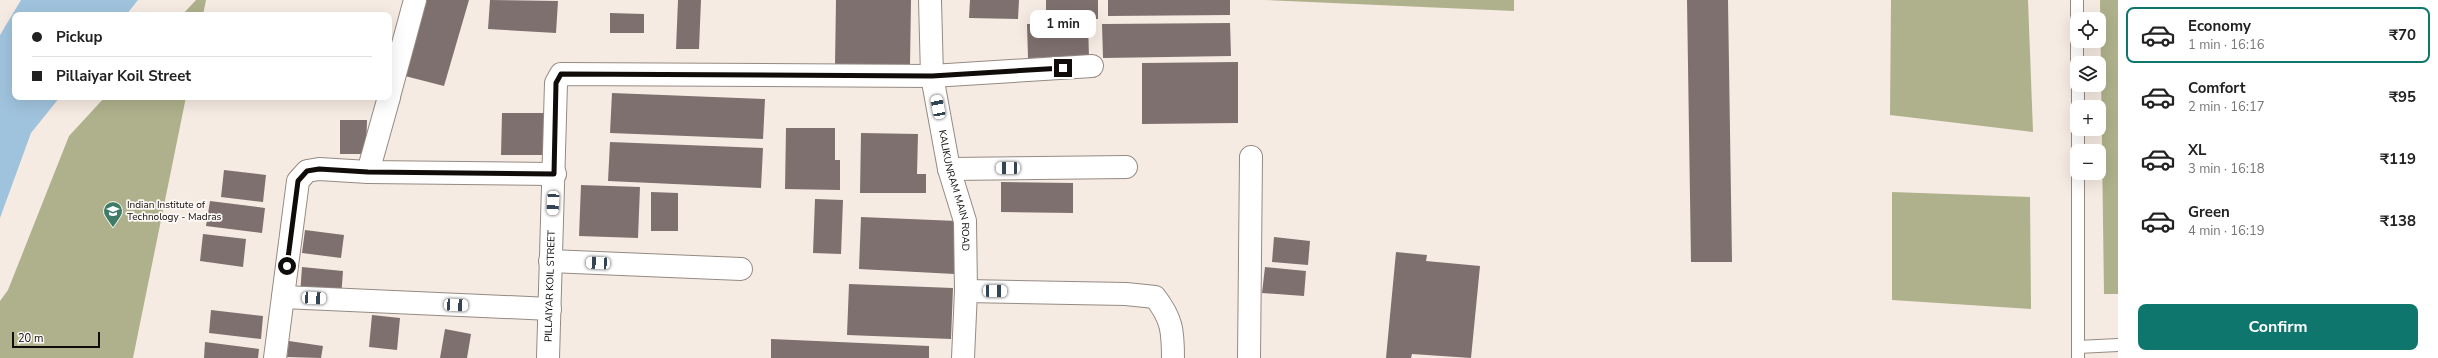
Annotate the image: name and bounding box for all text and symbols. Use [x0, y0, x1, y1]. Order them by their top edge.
callout: 1 min [1030, 10, 1096, 38]
map controls [2070, 12, 2106, 180]
button: locate [2070, 12, 2106, 48]
text: 1 min [1046, 15, 1080, 33]
text: Economy [2188, 16, 2251, 36]
icon: car [2140, 17, 2176, 53]
text: ₹70 [2389, 25, 2416, 45]
text: Pickup [56, 27, 102, 47]
text: 1 min · 16:16 [2188, 36, 2264, 54]
button: layers [2070, 56, 2106, 92]
route end [1054, 59, 1072, 77]
text: Pillaiyar Koil Street [56, 66, 191, 86]
text: Comfort [2188, 78, 2245, 98]
icon: car [2140, 79, 2176, 115]
text: ₹95 [2389, 87, 2416, 107]
car [930, 94, 946, 120]
text: 2 min · 16:17 [2188, 98, 2264, 116]
button: + [2070, 100, 2106, 136]
street label: KALIKUNRAM MAIN ROAD [935, 129, 972, 251]
text: XL [2188, 140, 2207, 160]
icon: car [2140, 141, 2176, 177]
button: − [2070, 144, 2106, 180]
text: ₹119 [2380, 149, 2416, 169]
text: 3 min · 16:18 [2188, 160, 2264, 178]
car [996, 162, 1020, 174]
car [546, 191, 560, 215]
place label: Indian Institute of Technology - Madras [127, 198, 221, 224]
school or university icon: Indian Institute of Technology - Madras [102, 200, 124, 228]
text: Green [2188, 202, 2230, 222]
icon: car [2140, 203, 2176, 239]
text: ₹138 [2380, 211, 2416, 231]
text: 4 min · 16:19 [2188, 222, 2264, 240]
street label: PILLAIYAR KOIL STREET [541, 230, 559, 342]
car [586, 256, 610, 270]
route start [278, 257, 296, 275]
car [983, 285, 1007, 297]
car [302, 291, 326, 305]
car [444, 298, 468, 312]
button: Confirm [2138, 304, 2418, 350]
scale bar [12, 330, 100, 349]
text: 20 m [18, 331, 43, 346]

